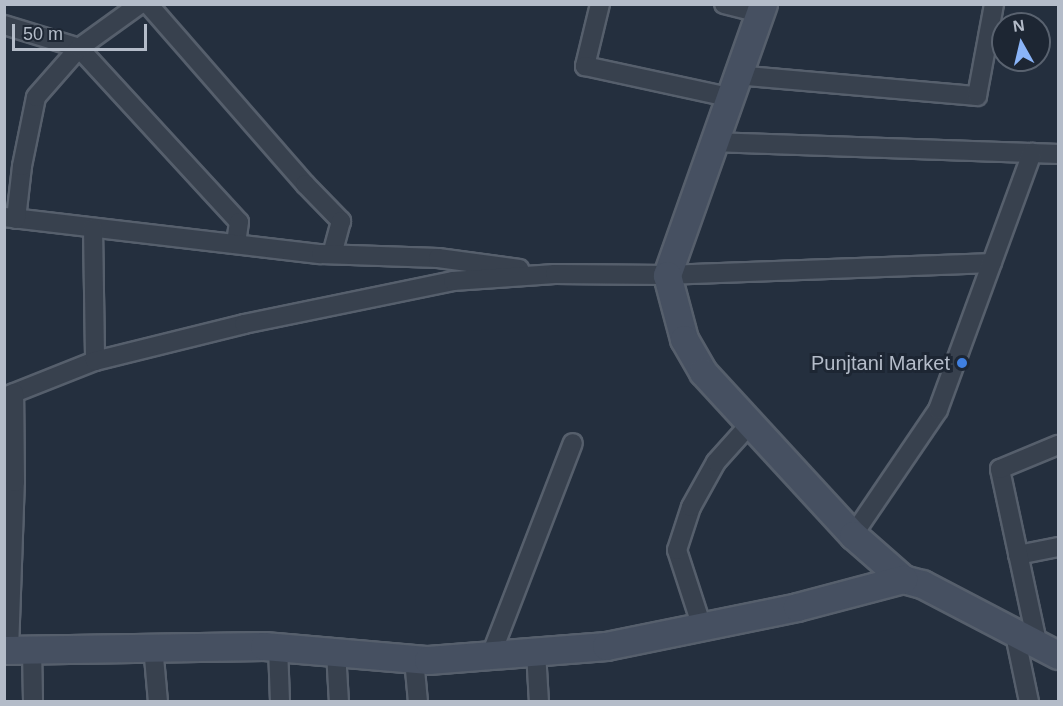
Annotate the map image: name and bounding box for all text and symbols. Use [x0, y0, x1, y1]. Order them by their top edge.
scale bar [15, 12, 150, 50]
north arrow [991, 12, 1051, 72]
text: N [1012, 16, 1026, 35]
text: 50 m [23, 24, 63, 44]
place label: Punjtani Market [811, 351, 950, 375]
marker: Punjtani Market [955, 356, 969, 370]

